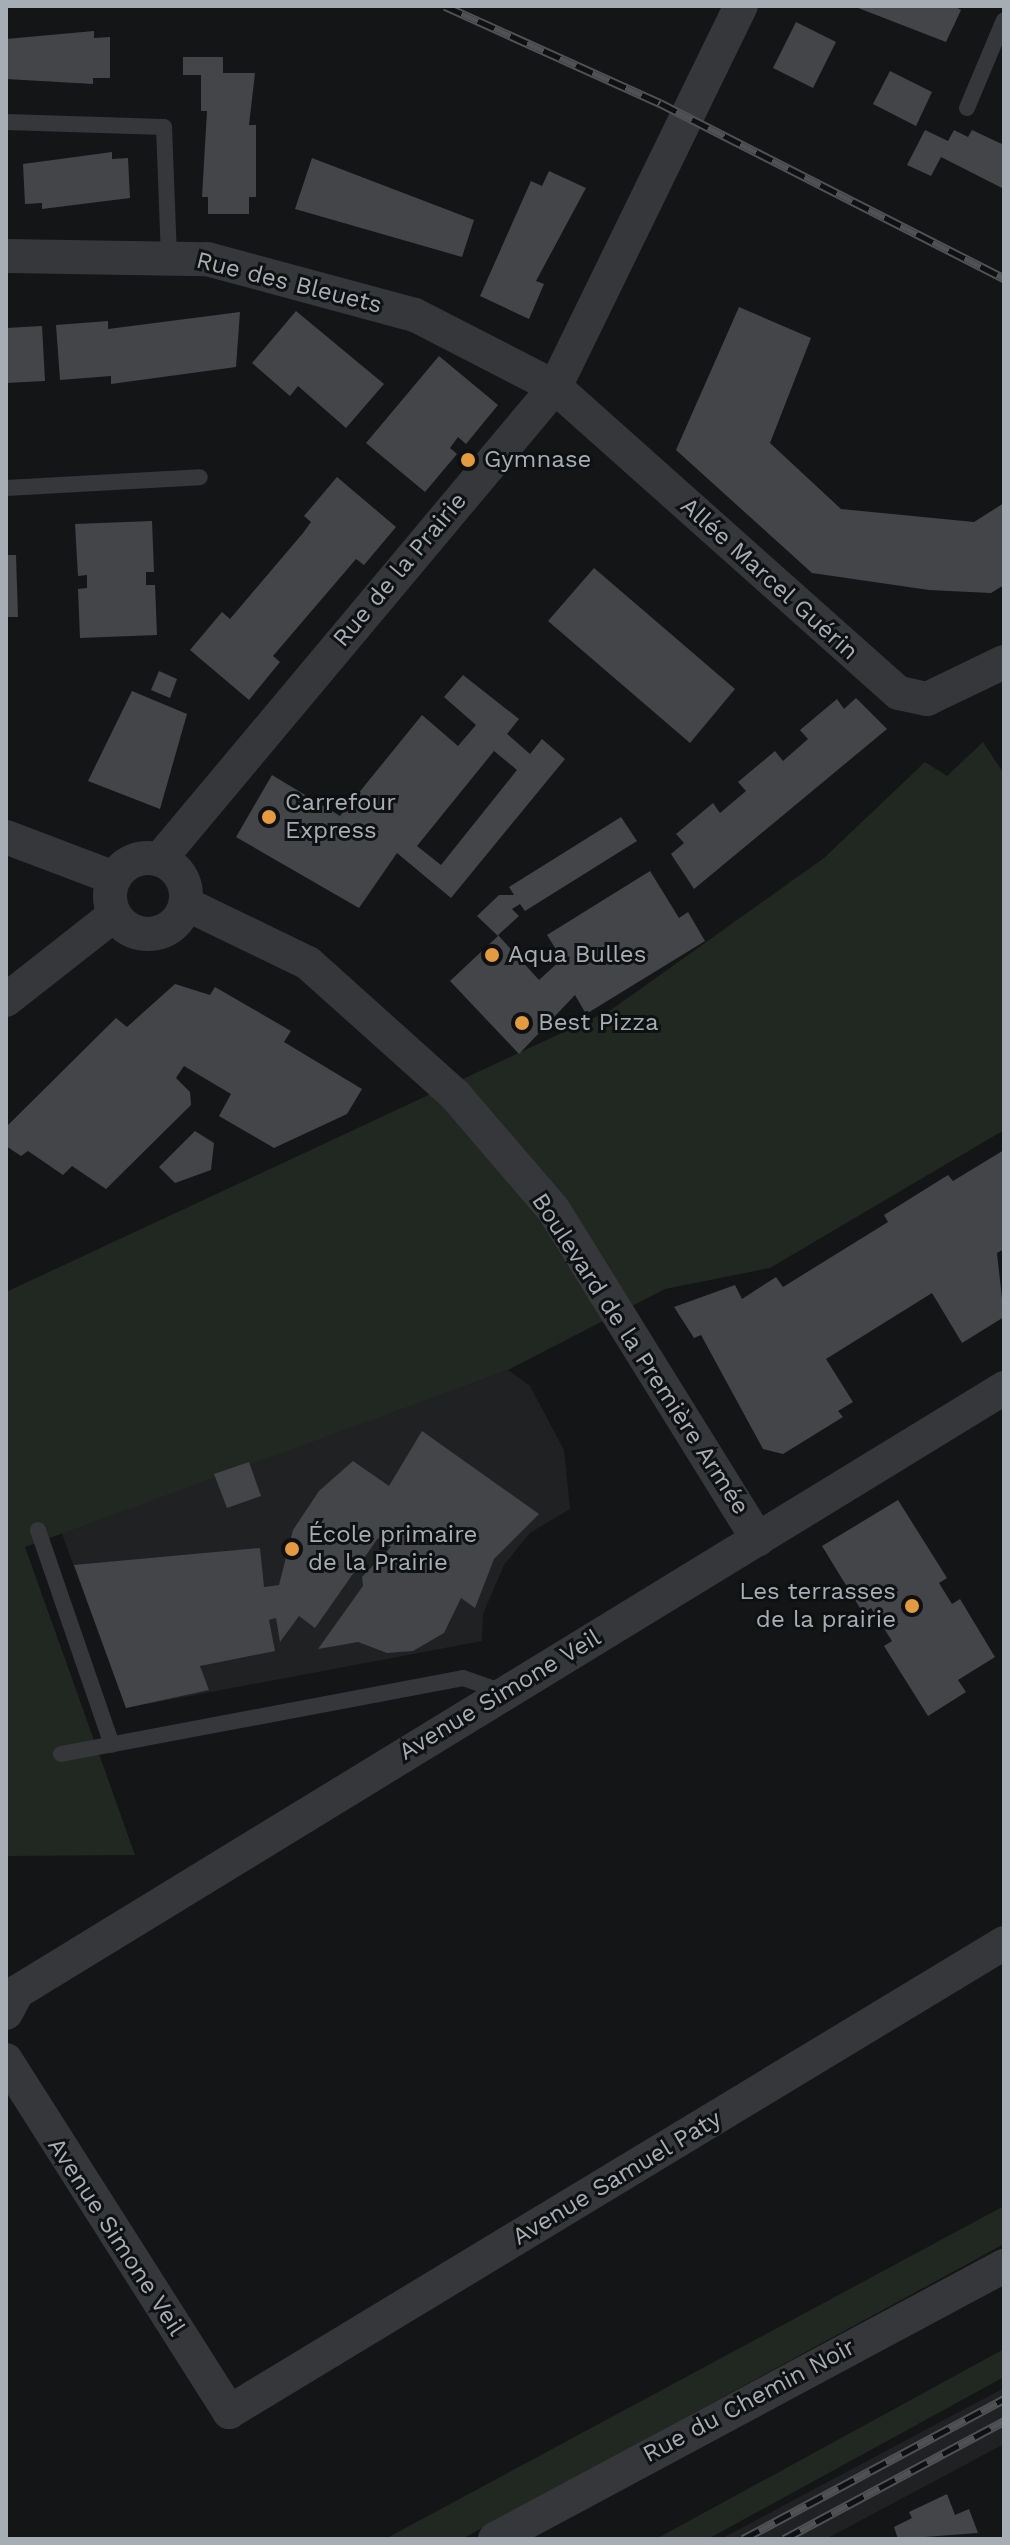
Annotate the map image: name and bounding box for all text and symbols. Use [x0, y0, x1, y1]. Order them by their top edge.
street label: Rue des Bleuets [193, 246, 385, 320]
place label: Gymnase [484, 446, 591, 474]
marker: Gymnase [459, 451, 477, 469]
street label: Rue de la Prairie [327, 487, 473, 653]
street label: Allée Marcel Guérin [674, 491, 864, 667]
place label: Carrefour Express [285, 789, 396, 845]
marker: Carrefour Express [260, 808, 278, 826]
place label: Aqua Bulles [508, 941, 647, 969]
marker: Aqua Bulles [483, 946, 501, 964]
place label: Best Pizza [538, 1009, 659, 1037]
marker: Best Pizza [513, 1014, 531, 1032]
street label: Boulevard de la Première Armée [525, 1187, 755, 1521]
place label: École primaire de la Prairie [308, 1521, 477, 1577]
marker: École primaire de la Prairie [283, 1540, 301, 1558]
place label: Les terrasses de la prairie [739, 1578, 896, 1634]
marker: Les terrasses de la prairie [903, 1597, 921, 1615]
street label: Avenue Simone Veil [394, 1623, 606, 1767]
street label: Avenue Samuel Paty [507, 2104, 727, 2252]
street label: Avenue Simone Veil [41, 2132, 191, 2342]
street label: Rue du Chemin Noir [638, 2333, 860, 2469]

